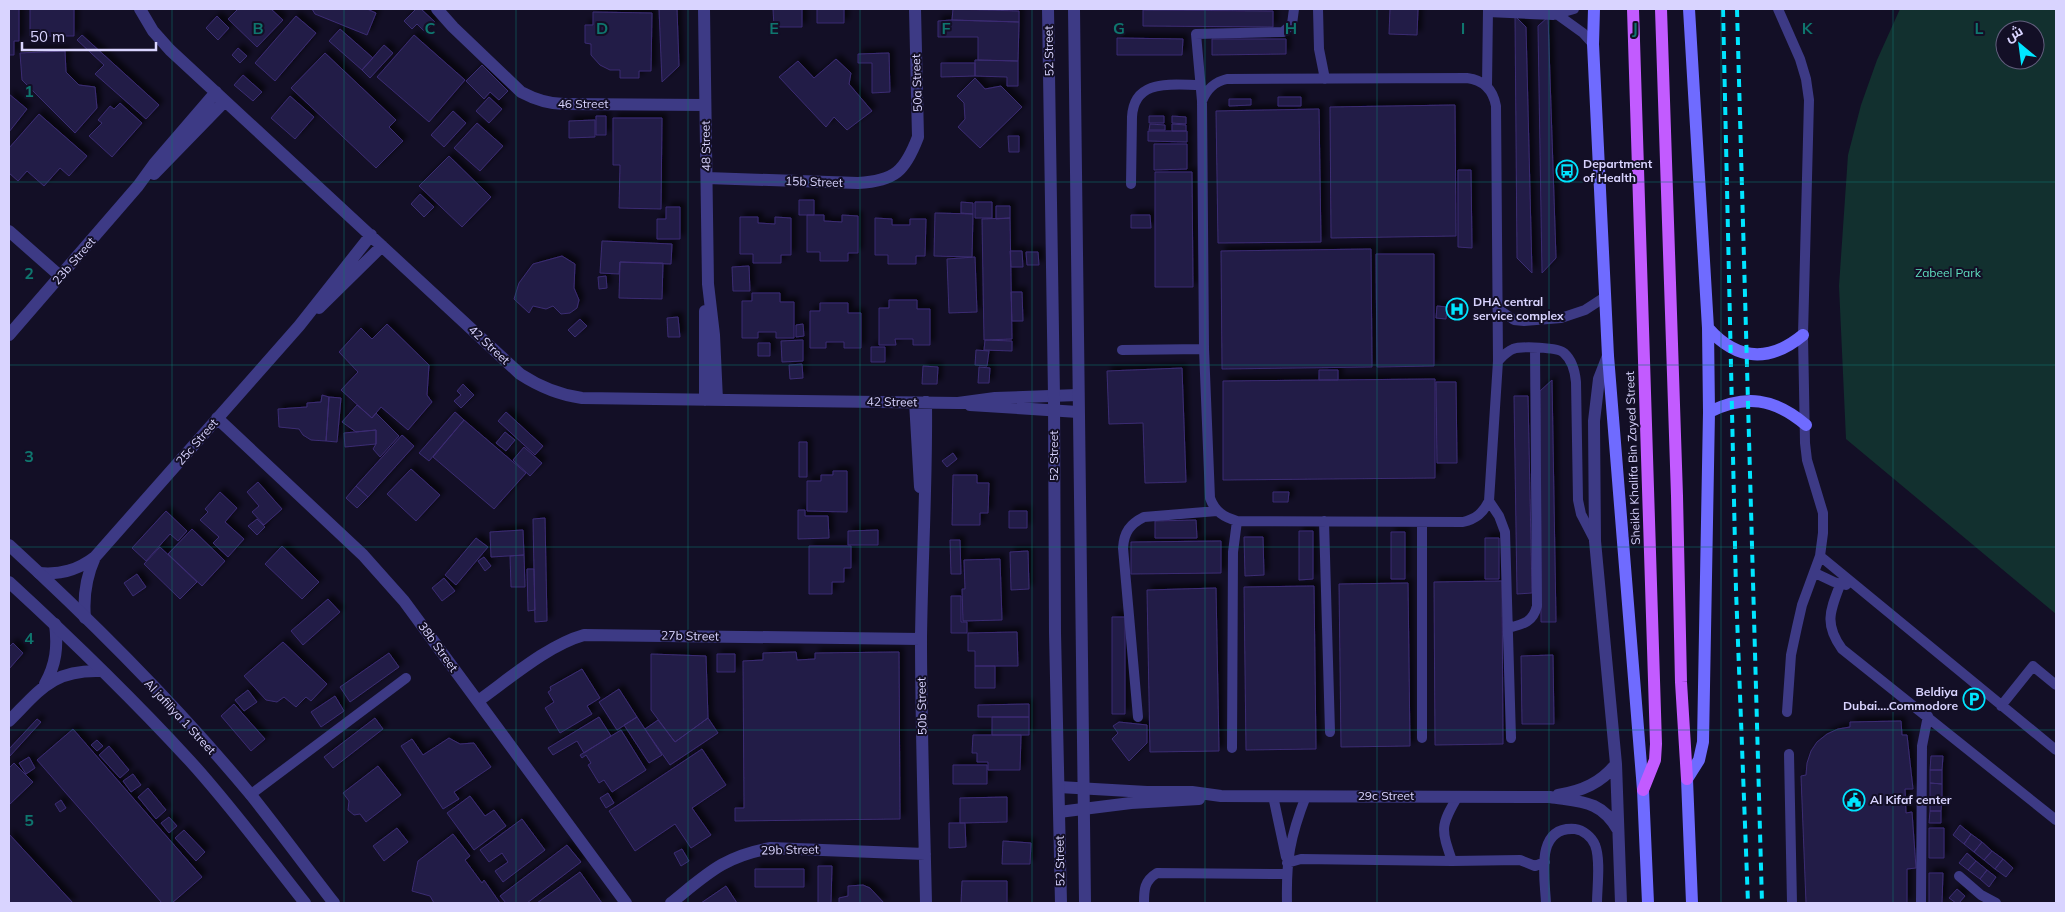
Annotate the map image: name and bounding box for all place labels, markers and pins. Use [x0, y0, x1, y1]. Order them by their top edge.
place label: Department of Health [1583, 156, 1653, 185]
bus stop icon: Department of Health [1555, 159, 1579, 183]
place label: DHA central service complex [1473, 294, 1564, 323]
hospital icon: DHA central service complex [1445, 297, 1469, 321]
place label: Beldiya Dubai....Commodore [1843, 684, 1958, 713]
parking icon: Beldiya Dubai....Commodore [1962, 687, 1986, 711]
public building icon: Al Kifaf center [1842, 788, 1866, 812]
place label: Al Kifaf center [1870, 792, 1952, 807]

